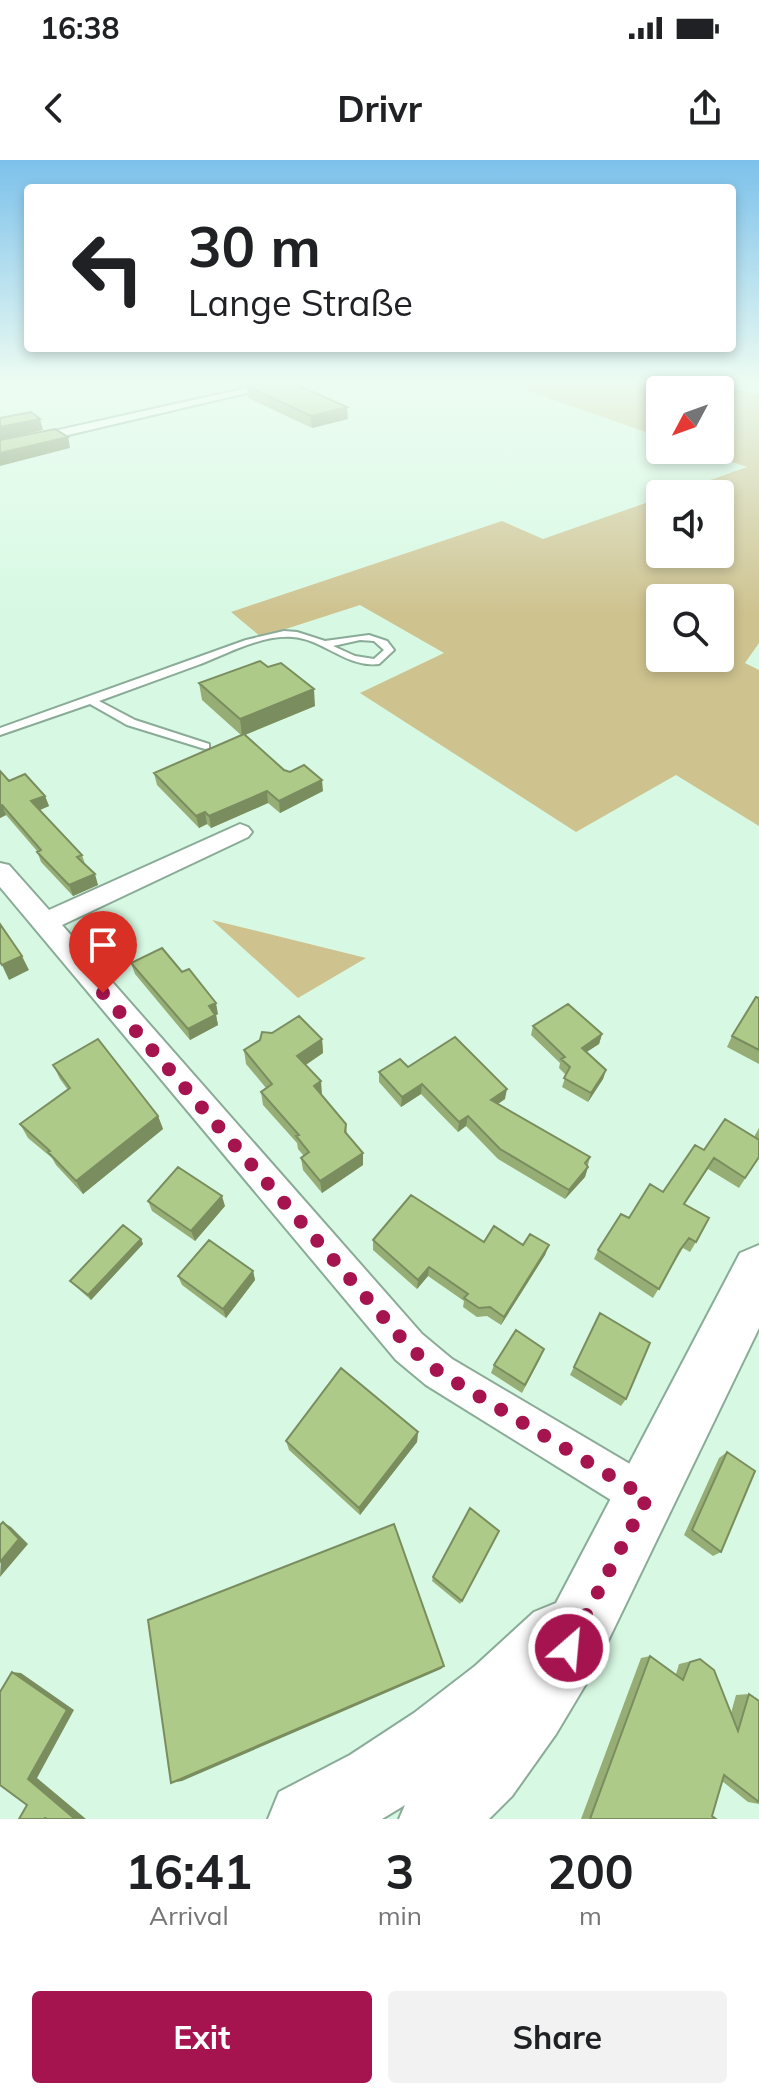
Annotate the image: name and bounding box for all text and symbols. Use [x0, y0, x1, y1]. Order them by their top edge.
text: 16:38 [40, 9, 119, 47]
icon: back [32, 86, 76, 130]
text: Drivr [337, 86, 422, 131]
icon: share [683, 86, 727, 130]
text: 30 m [188, 211, 321, 281]
icon: left [56, 216, 160, 320]
text: Lange Straße [188, 280, 413, 325]
north arrow [646, 376, 734, 464]
map controls [646, 376, 734, 672]
button: sound [646, 480, 734, 568]
button: search [646, 584, 734, 672]
pin [69, 911, 137, 993]
icon: arrive [81, 923, 125, 967]
position arrow [527, 1606, 611, 1690]
text: 16:41 [125, 1841, 252, 1901]
text: 3 [385, 1841, 414, 1901]
text: 200 [547, 1841, 634, 1901]
text: Arrival [149, 1899, 229, 1932]
text: min [378, 1899, 422, 1932]
text: m [579, 1899, 602, 1932]
button: Exit [32, 1991, 372, 2083]
button: Share [388, 1991, 727, 2083]

